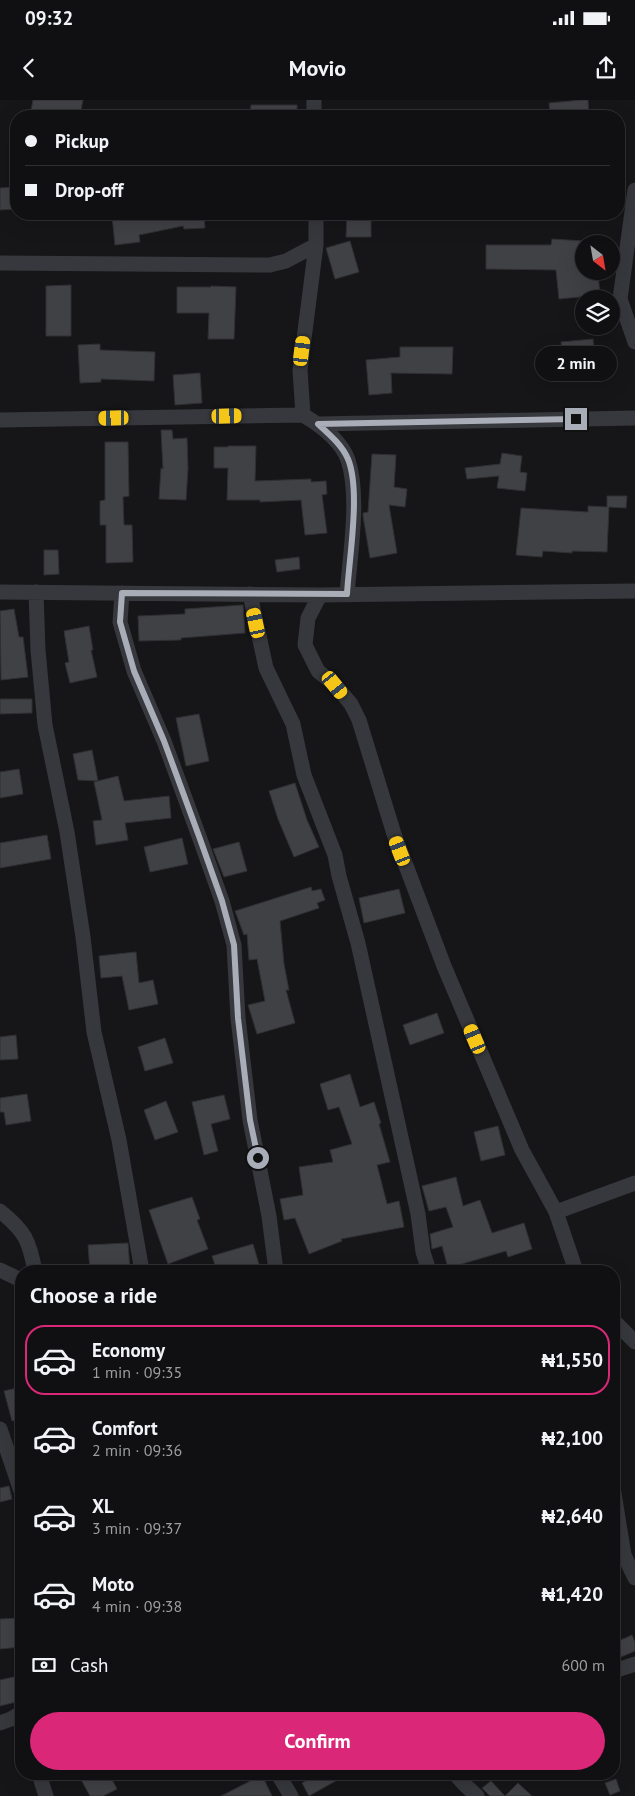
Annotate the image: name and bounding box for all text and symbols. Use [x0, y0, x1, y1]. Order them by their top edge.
text: 09:32 [25, 6, 73, 30]
icon: back [15, 54, 43, 82]
text: Movio [289, 54, 346, 82]
icon: share [592, 54, 620, 82]
text: Pickup [55, 129, 109, 153]
text: Drop-off [55, 178, 123, 202]
north arrow [575, 235, 620, 280]
map controls [575, 235, 620, 335]
button: layers [575, 290, 620, 335]
car [292, 335, 311, 367]
callout: 2 min [535, 346, 617, 382]
text: 2 min [556, 353, 596, 373]
car [211, 408, 242, 424]
route end [565, 408, 587, 430]
car [98, 410, 129, 426]
car [245, 607, 266, 639]
car [319, 669, 350, 701]
car [387, 834, 412, 868]
car [462, 1022, 487, 1056]
route start [247, 1147, 269, 1169]
text: Choose a ride [30, 1281, 157, 1309]
icon: car [32, 1338, 77, 1383]
text: Economy [92, 1338, 165, 1362]
text: ₦1,550 [541, 1348, 603, 1372]
text: 1 min · 09:35 [92, 1362, 182, 1382]
icon: car [32, 1416, 77, 1461]
text: Comfort [92, 1416, 158, 1440]
text: ₦2,100 [541, 1426, 603, 1450]
text: 2 min · 09:36 [92, 1440, 182, 1460]
icon: car [32, 1494, 77, 1539]
text: XL [92, 1494, 114, 1518]
text: ₦2,640 [541, 1504, 603, 1528]
text: 3 min · 09:37 [92, 1518, 182, 1538]
icon: car [32, 1572, 77, 1617]
text: Moto [92, 1572, 134, 1596]
text: ₦1,420 [541, 1582, 603, 1606]
text: 4 min · 09:38 [92, 1596, 182, 1616]
icon: cash [30, 1651, 58, 1679]
text: Cash [70, 1653, 108, 1677]
text: 600 m [562, 1655, 605, 1675]
button: Confirm [30, 1712, 605, 1770]

